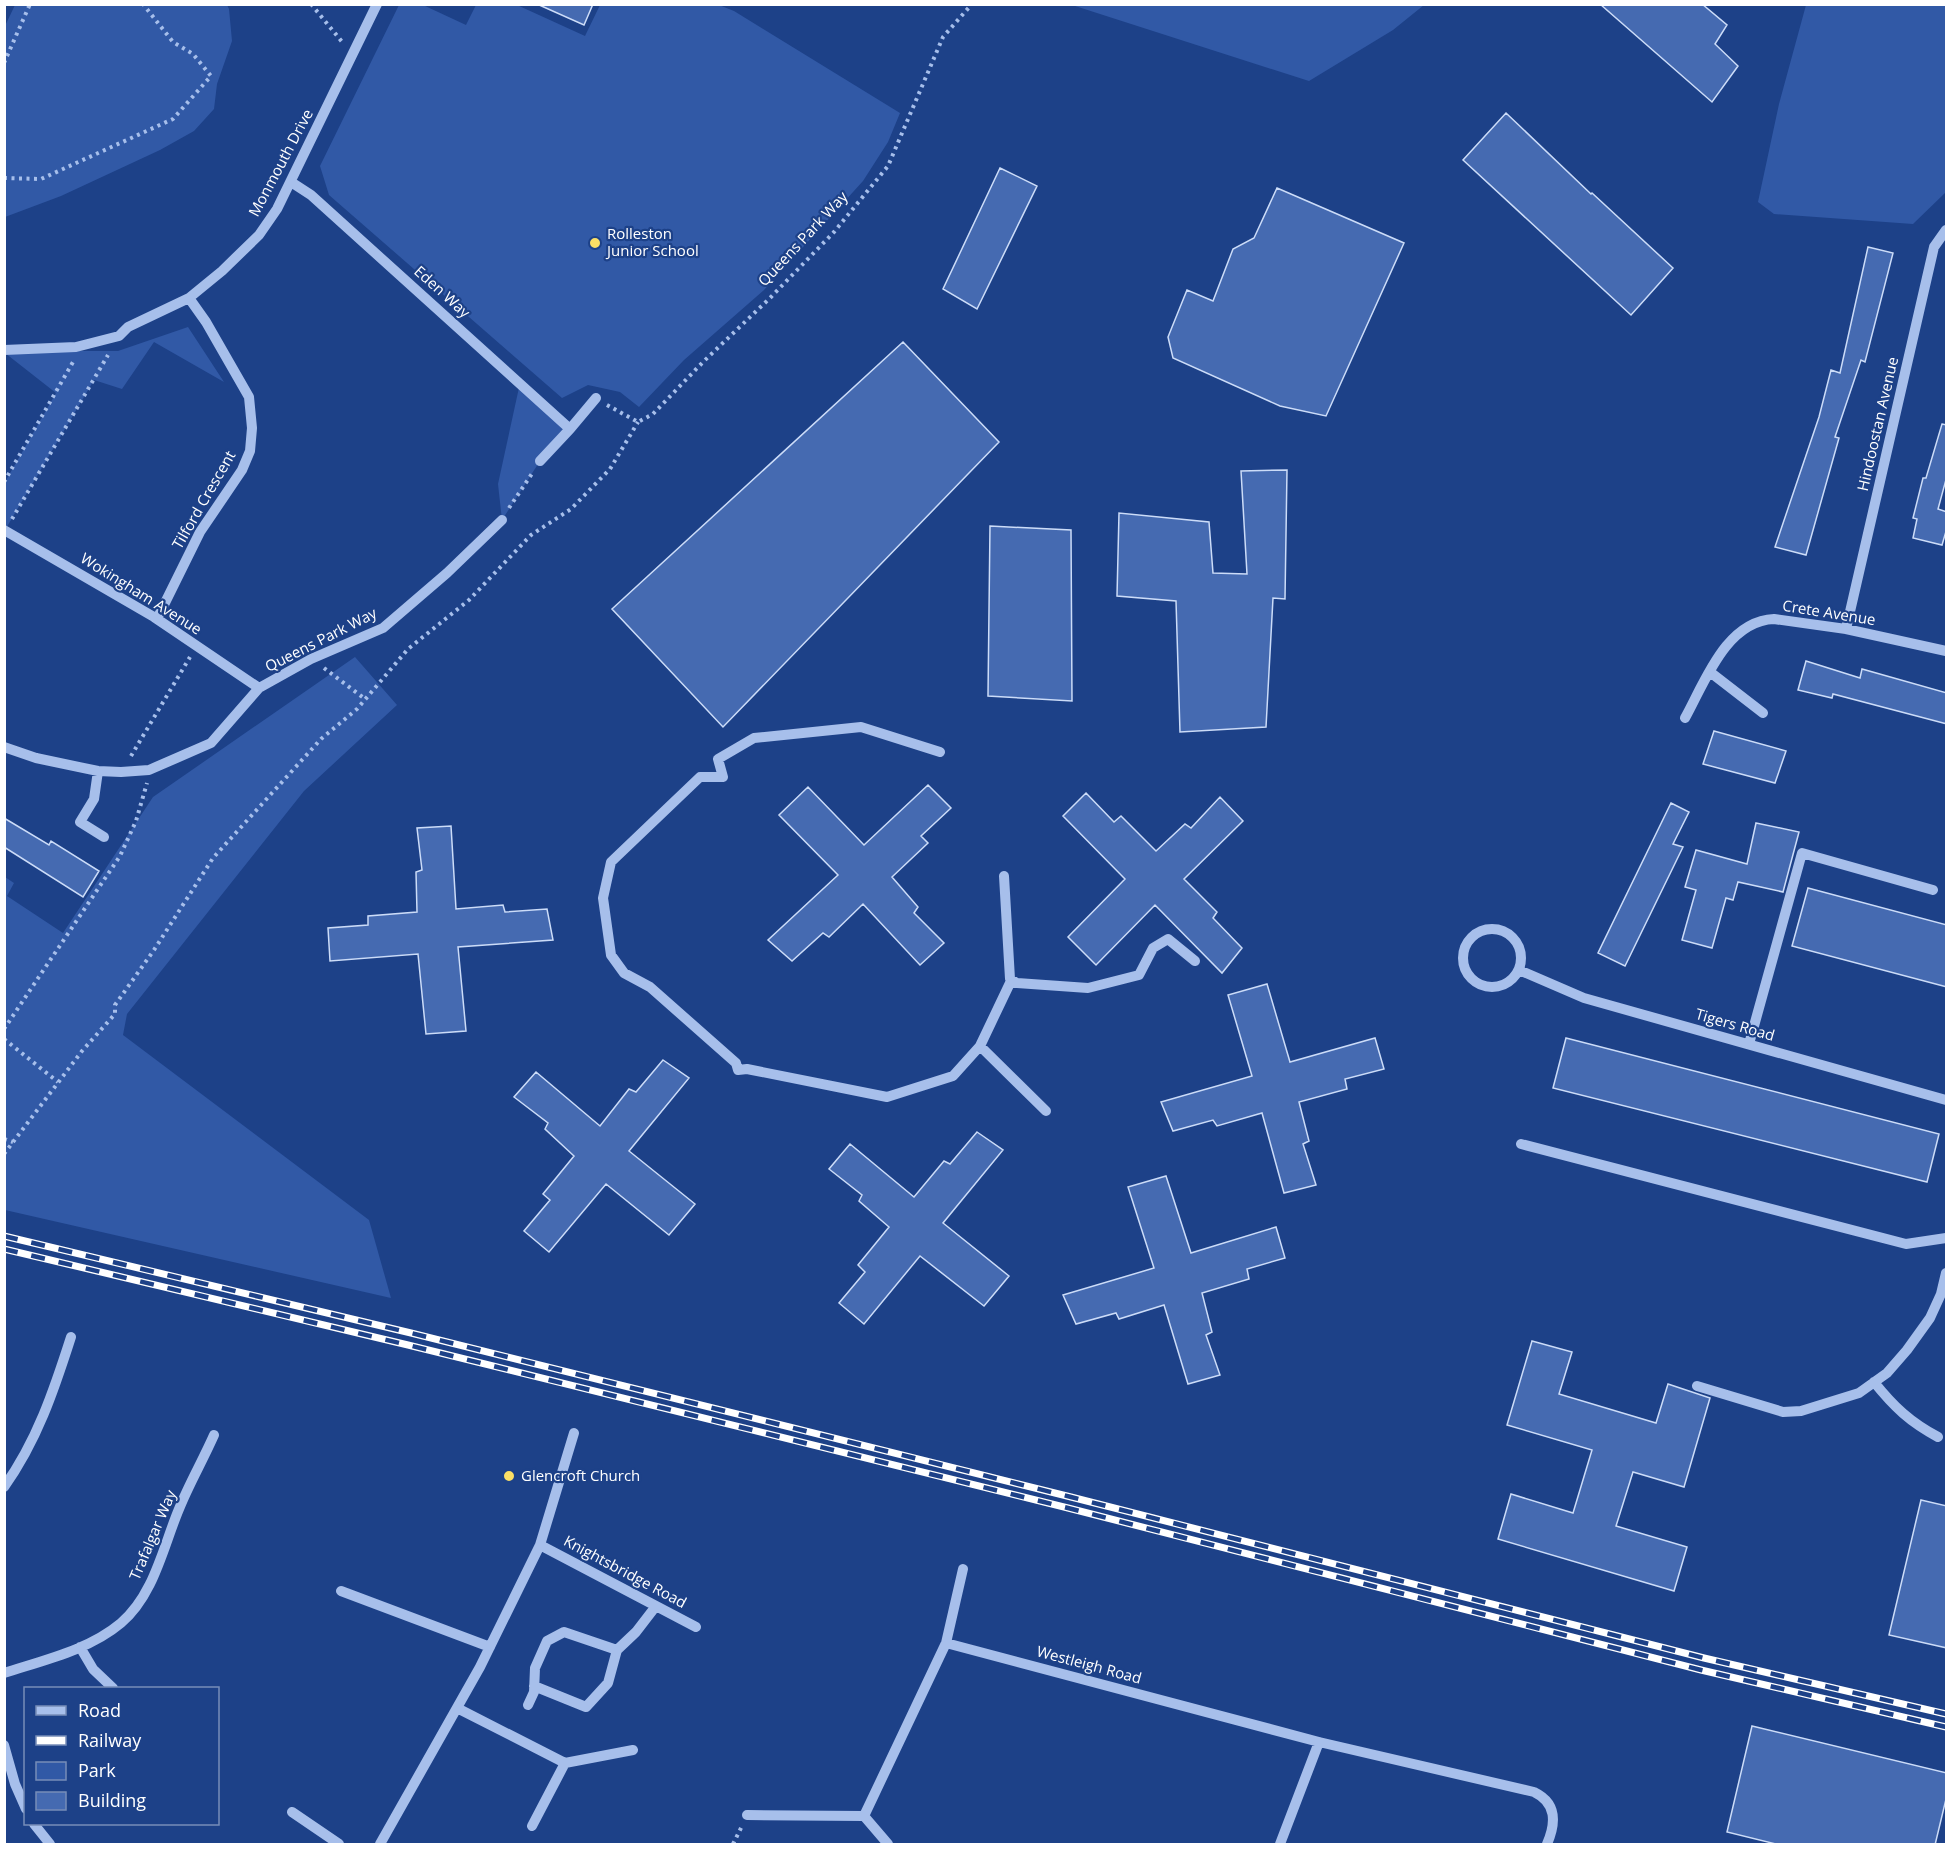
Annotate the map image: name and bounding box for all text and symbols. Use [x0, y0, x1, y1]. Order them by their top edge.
street label: Monmouth Drive [243, 105, 317, 220]
street label: Queens Park Way [753, 186, 852, 290]
place label: Rolleston Junior School [605, 223, 699, 260]
marker: Rolleston Junior School [588, 236, 602, 250]
street label: Eden Way [410, 261, 475, 322]
street label: Hindoostan Avenue [1852, 355, 1902, 493]
street label: Tilford Crescent [167, 447, 239, 552]
street label: Wokingham Avenue [77, 548, 206, 639]
street label: Crete Avenue [1781, 595, 1877, 629]
street label: Queens Park Way [261, 602, 380, 676]
street label: Tigers Road [1693, 1003, 1777, 1045]
place label: Glencroft Church [521, 1465, 640, 1485]
marker: Glencroft Church [502, 1469, 516, 1483]
street label: Trafalgar Way [124, 1486, 180, 1583]
street label: Knightsbridge Road [560, 1530, 690, 1612]
street label: Westleigh Road [1035, 1640, 1144, 1688]
legend [24, 1687, 219, 1825]
text: Road [78, 1698, 121, 1722]
text: Railway [78, 1728, 142, 1752]
text: Park [78, 1758, 116, 1782]
text: Building [78, 1788, 146, 1812]

